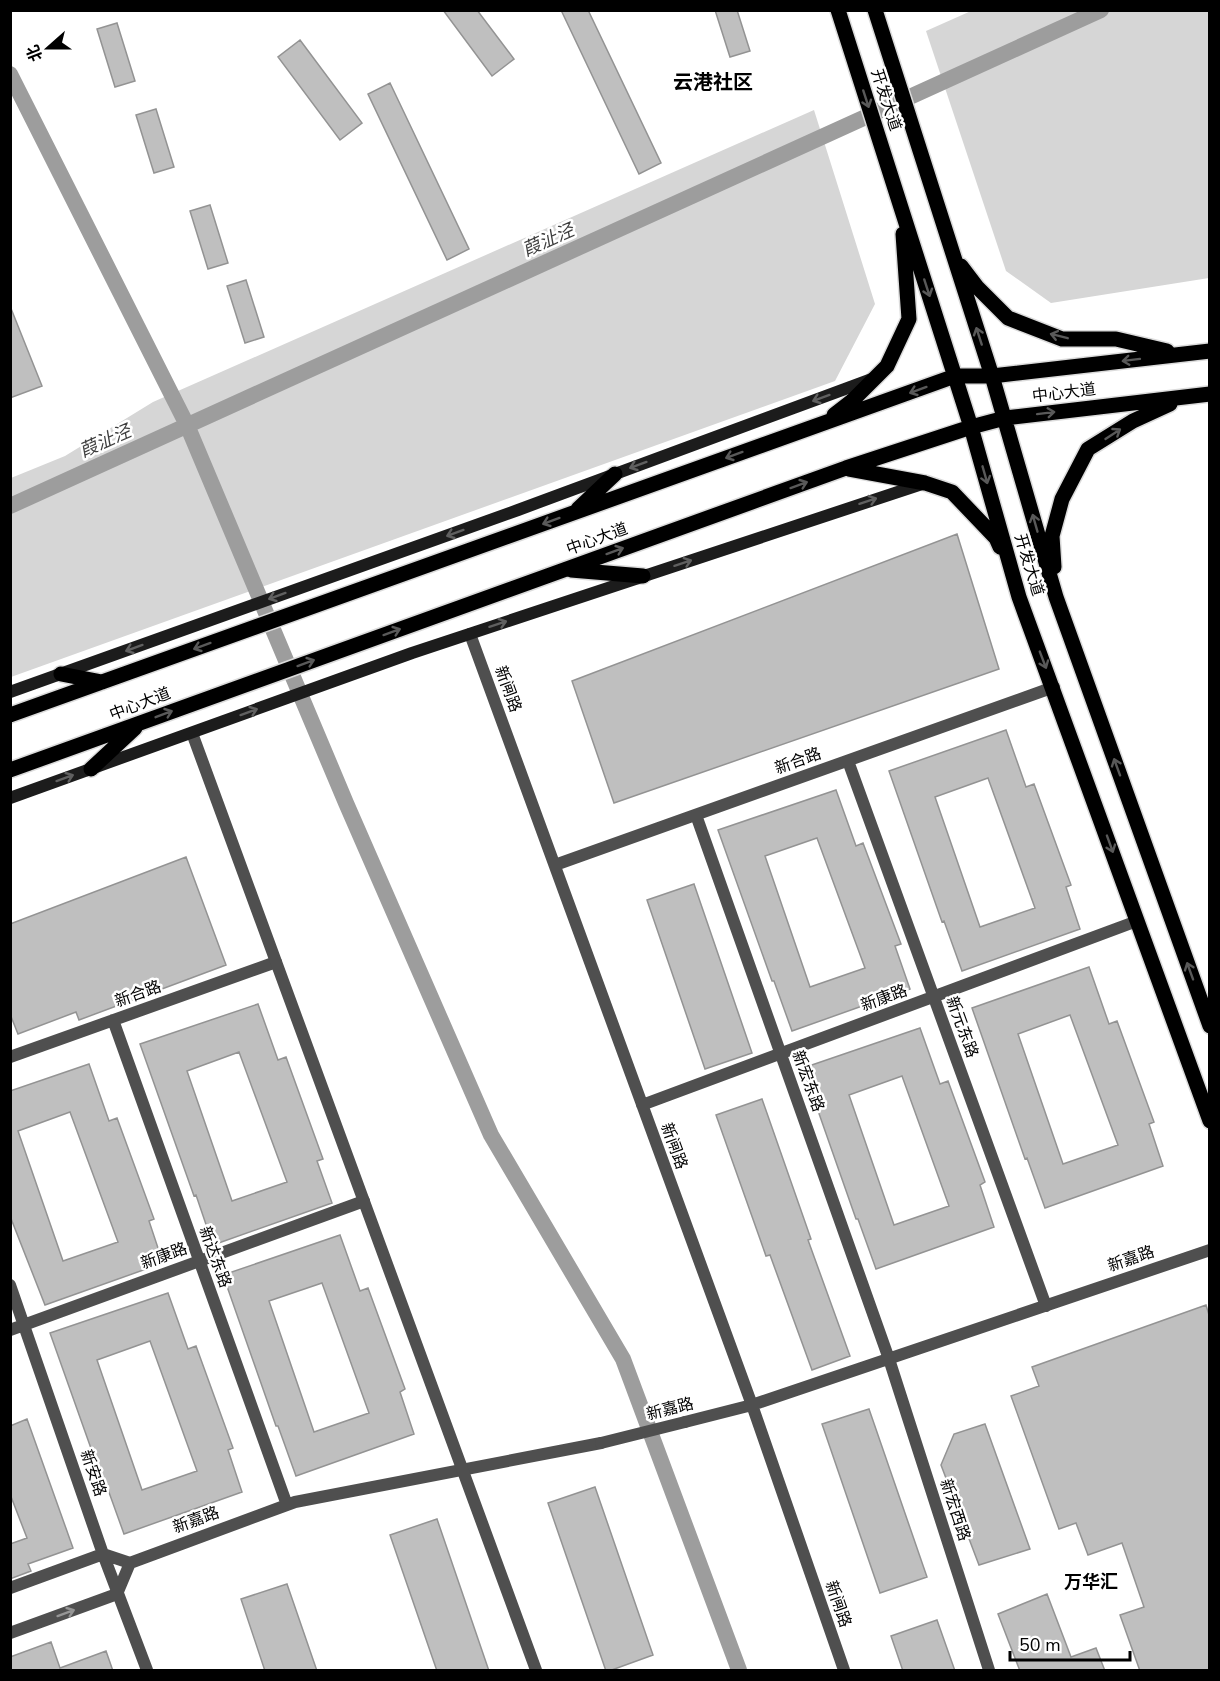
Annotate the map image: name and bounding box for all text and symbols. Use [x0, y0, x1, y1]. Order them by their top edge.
north arrow [18, 18, 78, 78]
text: 北 [22, 42, 48, 64]
street label: 开发大道 [866, 66, 906, 134]
district label: 云港社区 [673, 69, 753, 96]
one-way arrow [862, 89, 873, 108]
water label: 葭沚泾 [518, 217, 579, 262]
one-way arrow [922, 278, 933, 297]
one-way arrow [973, 327, 984, 346]
one-way arrow [1050, 330, 1069, 342]
one-way arrow [1121, 355, 1141, 366]
street label: 中心大道 [1031, 378, 1097, 408]
one-way arrow [909, 385, 928, 396]
one-way arrow [812, 393, 831, 404]
one-way arrow [1035, 408, 1055, 419]
water label: 葭沚泾 [75, 418, 136, 463]
one-way arrow [1104, 427, 1121, 439]
one-way arrow [725, 451, 744, 462]
one-way arrow [629, 461, 648, 472]
one-way arrow [979, 465, 991, 484]
one-way arrow [789, 479, 807, 490]
one-way arrow [858, 495, 877, 506]
one-way arrow [1029, 514, 1040, 533]
one-way arrow [542, 517, 561, 528]
street label: 中心大道 [563, 518, 631, 560]
one-way arrow [446, 528, 465, 539]
street label: 开发大道 [1009, 531, 1049, 599]
one-way arrow [605, 545, 624, 556]
one-way arrow [673, 557, 692, 568]
one-way arrow [268, 592, 287, 603]
one-way arrow [488, 618, 507, 629]
one-way arrow [382, 625, 401, 636]
one-way arrow [193, 642, 212, 653]
one-way arrow [125, 643, 144, 654]
one-way arrow [1039, 651, 1050, 669]
one-way arrow [296, 656, 315, 667]
street label: 新闸路 [489, 663, 527, 715]
street label: 中心大道 [106, 682, 174, 726]
one-way arrow [239, 706, 258, 717]
one-way arrow [154, 708, 173, 719]
street label: 新合路 [772, 742, 824, 780]
one-way arrow [1110, 758, 1121, 777]
one-way arrow [56, 772, 74, 783]
one-way arrow [1105, 834, 1116, 853]
one-way arrow [1183, 962, 1194, 981]
street label: 新合路 [112, 975, 164, 1013]
street label: 新康路 [858, 979, 910, 1017]
street label: 新元东路 [941, 993, 983, 1061]
street label: 新宏东路 [787, 1047, 829, 1115]
street label: 新闸路 [655, 1120, 693, 1172]
street label: 新达东路 [194, 1223, 236, 1291]
street label: 新康路 [138, 1237, 190, 1275]
street label: 新嘉路 [1105, 1241, 1157, 1277]
street label: 新嘉路 [644, 1393, 696, 1425]
street label: 新安路 [75, 1447, 111, 1499]
street label: 新宏西路 [935, 1476, 975, 1544]
street label: 新嘉路 [170, 1501, 222, 1539]
district label: 万华汇 [1064, 1570, 1118, 1594]
street label: 新闸路 [820, 1578, 856, 1630]
one-way arrow [56, 1606, 74, 1617]
scale bar [1010, 1624, 1130, 1662]
text: 50 m [1019, 1633, 1061, 1657]

